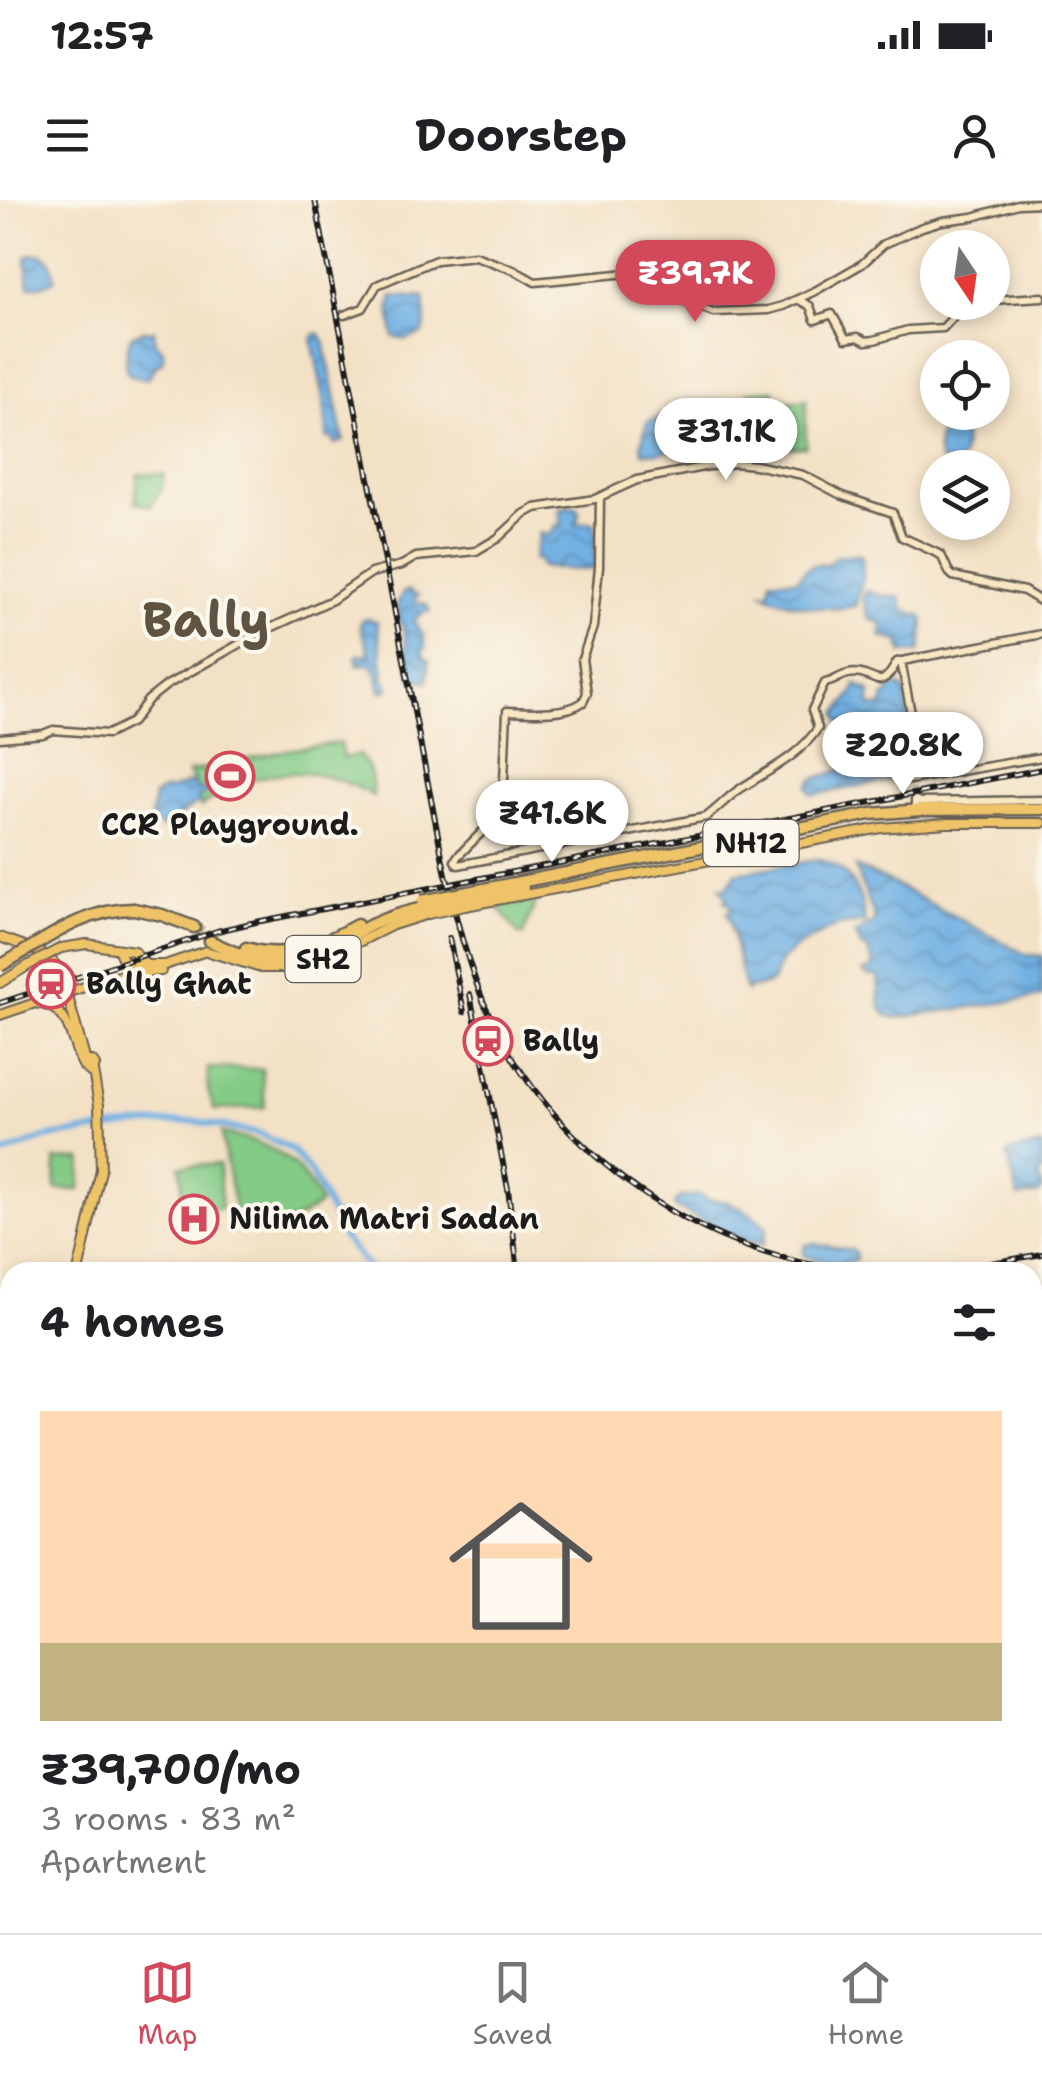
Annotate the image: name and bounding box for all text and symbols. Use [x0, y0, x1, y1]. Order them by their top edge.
text: 12:57 [50, 10, 154, 61]
text: Doorstep [415, 105, 627, 165]
icon: menu [40, 108, 95, 163]
icon: person [947, 108, 1002, 163]
north arrow [920, 230, 1010, 320]
map controls [920, 230, 1010, 540]
pin: ₹39.7K [614, 240, 776, 325]
text: ₹39.7K [637, 251, 753, 294]
button: locate [920, 340, 1010, 430]
pin: ₹31.1K [645, 398, 807, 483]
text: ₹31.1K [676, 409, 776, 452]
button: layers [920, 450, 1010, 540]
district label: Bally [142, 586, 270, 653]
pin: ₹20.8K [822, 712, 984, 797]
text: ₹20.8K [844, 723, 962, 766]
sports icon: CCR Playground. [204, 750, 256, 802]
pin: ₹41.6K [471, 780, 633, 865]
text: ₹41.6K [498, 791, 606, 834]
place label: CCR Playground. [101, 804, 359, 845]
road number: NH12 [704, 820, 798, 866]
road number: SH2 [286, 936, 360, 982]
station icon: Bally Ghat [25, 958, 77, 1010]
place label: Bally Ghat [86, 963, 252, 1004]
station icon: Bally [462, 1015, 514, 1067]
place label: Bally [523, 1020, 599, 1061]
hospital icon: Nilima Matri Sadan [168, 1193, 220, 1245]
place label: Nilima Matri Sadan [229, 1198, 539, 1239]
text: 4 homes [40, 1294, 225, 1350]
icon: filters [947, 1295, 1002, 1350]
icon: home [431, 1476, 611, 1656]
text: ₹39,700/mo [40, 1741, 301, 1797]
text: 3 rooms · 83 m² [40, 1797, 296, 1840]
text: Apartment [40, 1840, 207, 1883]
tab: Map [138, 1955, 198, 2053]
tab: Saved [473, 1955, 552, 2053]
tab: Home [827, 1955, 904, 2053]

